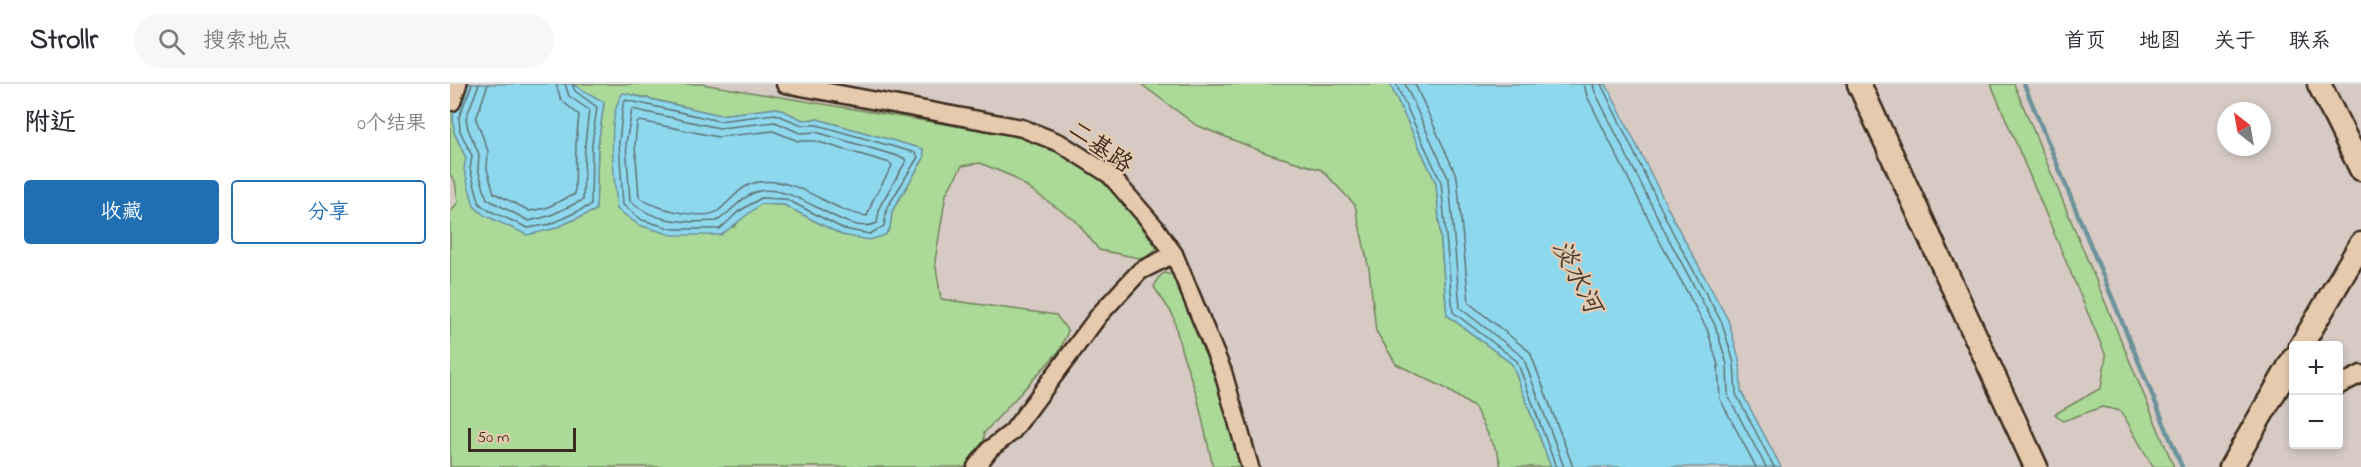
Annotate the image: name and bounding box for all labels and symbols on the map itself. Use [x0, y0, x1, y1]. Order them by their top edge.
north arrow [2217, 102, 2271, 156]
street label: 二基路 [1060, 113, 1139, 183]
water label: 淡水河 [1541, 234, 1612, 324]
scale bar [468, 425, 576, 452]

